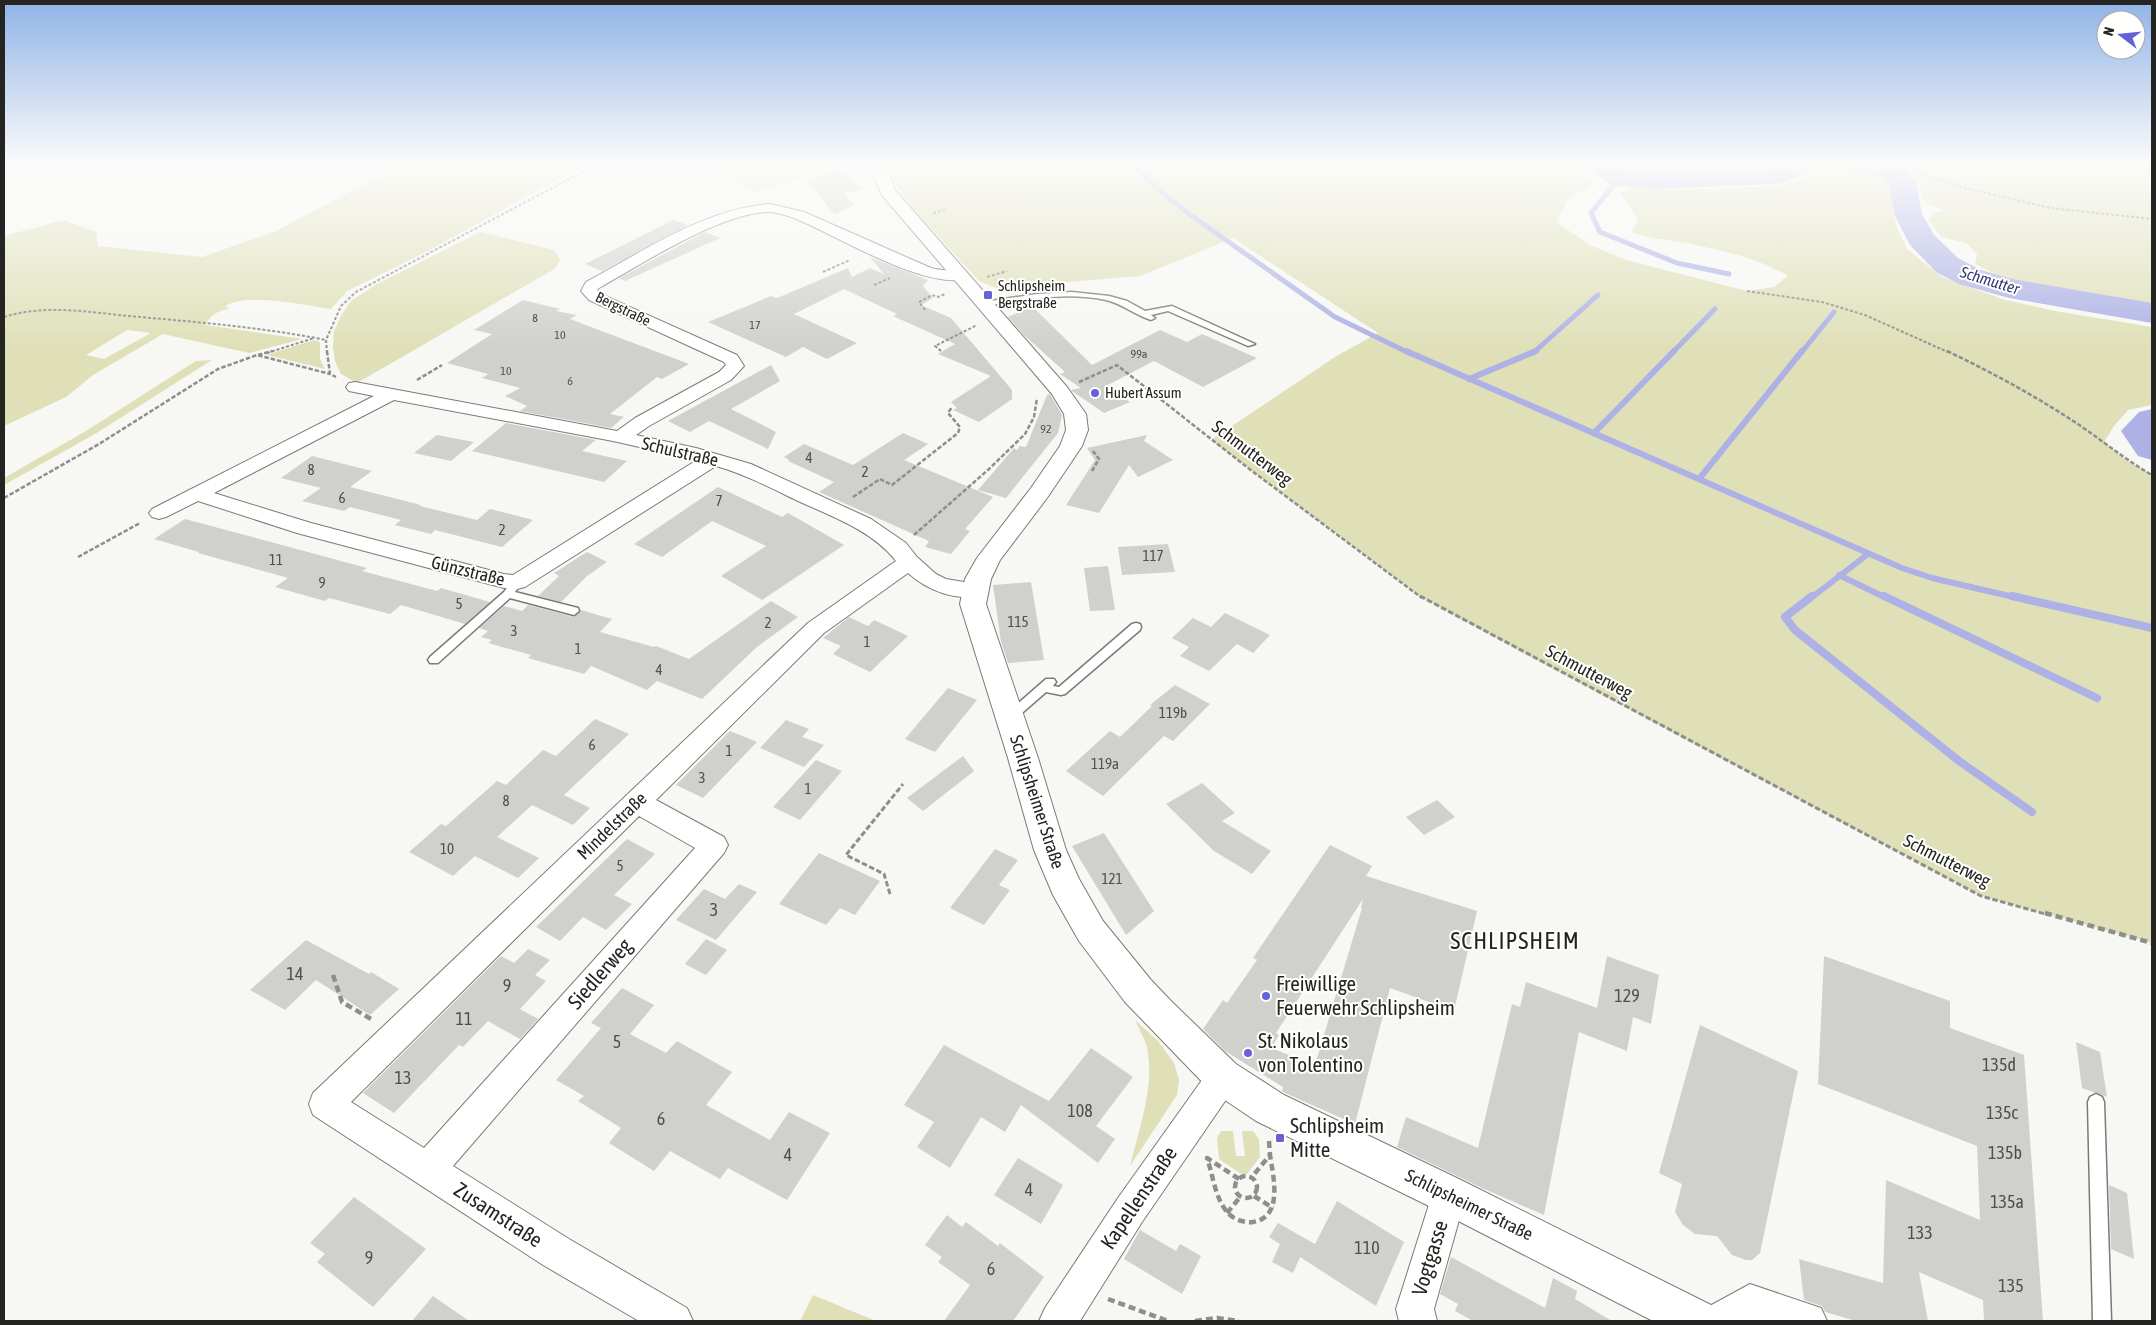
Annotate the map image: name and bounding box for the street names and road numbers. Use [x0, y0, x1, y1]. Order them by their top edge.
street label: Bergstraße [593, 288, 654, 329]
street label: Schmutterweg [1208, 416, 1297, 490]
street label: Schulstraße [640, 433, 720, 471]
street label: Günzstraße [429, 551, 507, 590]
street label: Schmutterweg [1542, 640, 1636, 703]
street label: Schlipsheimer Straße [1006, 732, 1069, 871]
street label: Mindelstraße [573, 788, 651, 864]
street label: Schmutterweg [1900, 830, 1994, 892]
street label: Siedlerweg [562, 933, 636, 1013]
street label: Kapellenstraße [1095, 1142, 1181, 1253]
street label: Schlipsheimer Straße [1402, 1165, 1536, 1245]
street label: Zusamstraße [450, 1177, 547, 1252]
street label: Vogtgasse [1406, 1217, 1452, 1298]

